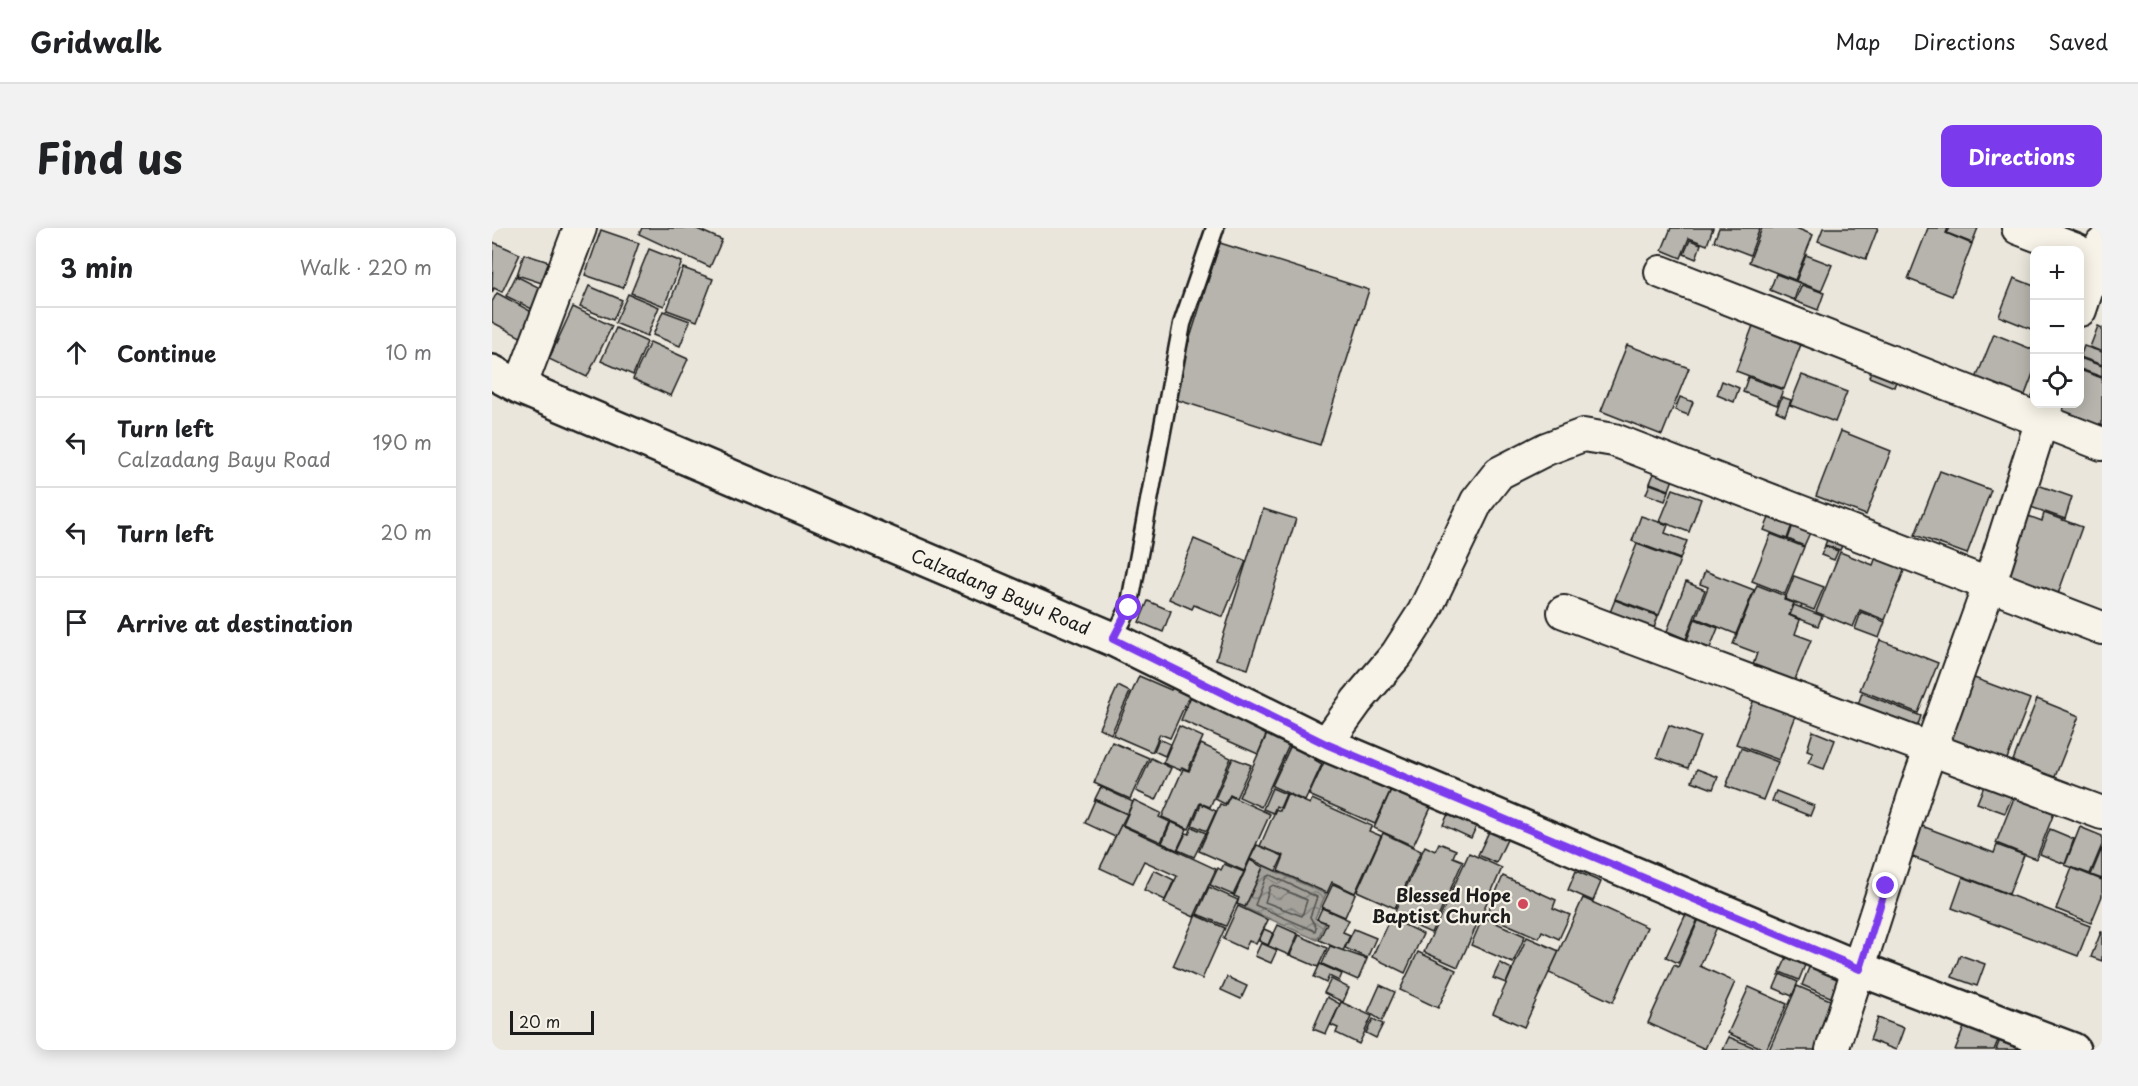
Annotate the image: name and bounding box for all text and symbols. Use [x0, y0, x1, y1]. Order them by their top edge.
text: Gridwalk [30, 20, 162, 63]
text: Map [1835, 25, 1880, 57]
text: Directions [1913, 25, 2015, 57]
text: Saved [2048, 25, 2108, 57]
text: Find us [36, 125, 183, 188]
button: Directions [1941, 125, 2102, 187]
map controls [2030, 246, 2084, 408]
button: + [2030, 246, 2084, 300]
text: 3 min [60, 248, 133, 287]
text: Walk · 220 m [300, 252, 432, 282]
button: − [2030, 300, 2084, 354]
icon: ahead [60, 336, 93, 369]
text: Continue [117, 336, 216, 369]
text: 10 m [385, 337, 432, 367]
button: locate [2030, 354, 2084, 408]
text: Turn left [117, 411, 214, 444]
icon: left [60, 426, 93, 459]
text: 190 m [373, 427, 432, 457]
text: Calzadang Bayu Road [117, 444, 331, 474]
icon: left [60, 516, 93, 549]
text: Turn left [117, 516, 214, 549]
text: 20 m [380, 517, 432, 547]
street label: Calzadang Bayu Road [907, 541, 1095, 641]
route start [1115, 594, 1141, 620]
icon: arrive [60, 606, 93, 639]
text: Arrive at destination [117, 606, 353, 639]
route end [1872, 872, 1898, 898]
place label: Blessed Hope Baptist Church [1372, 881, 1511, 929]
marker: Blessed Hope Baptist Church [1516, 897, 1530, 911]
scale bar [510, 1008, 594, 1036]
text: 20 m [519, 1009, 560, 1033]

